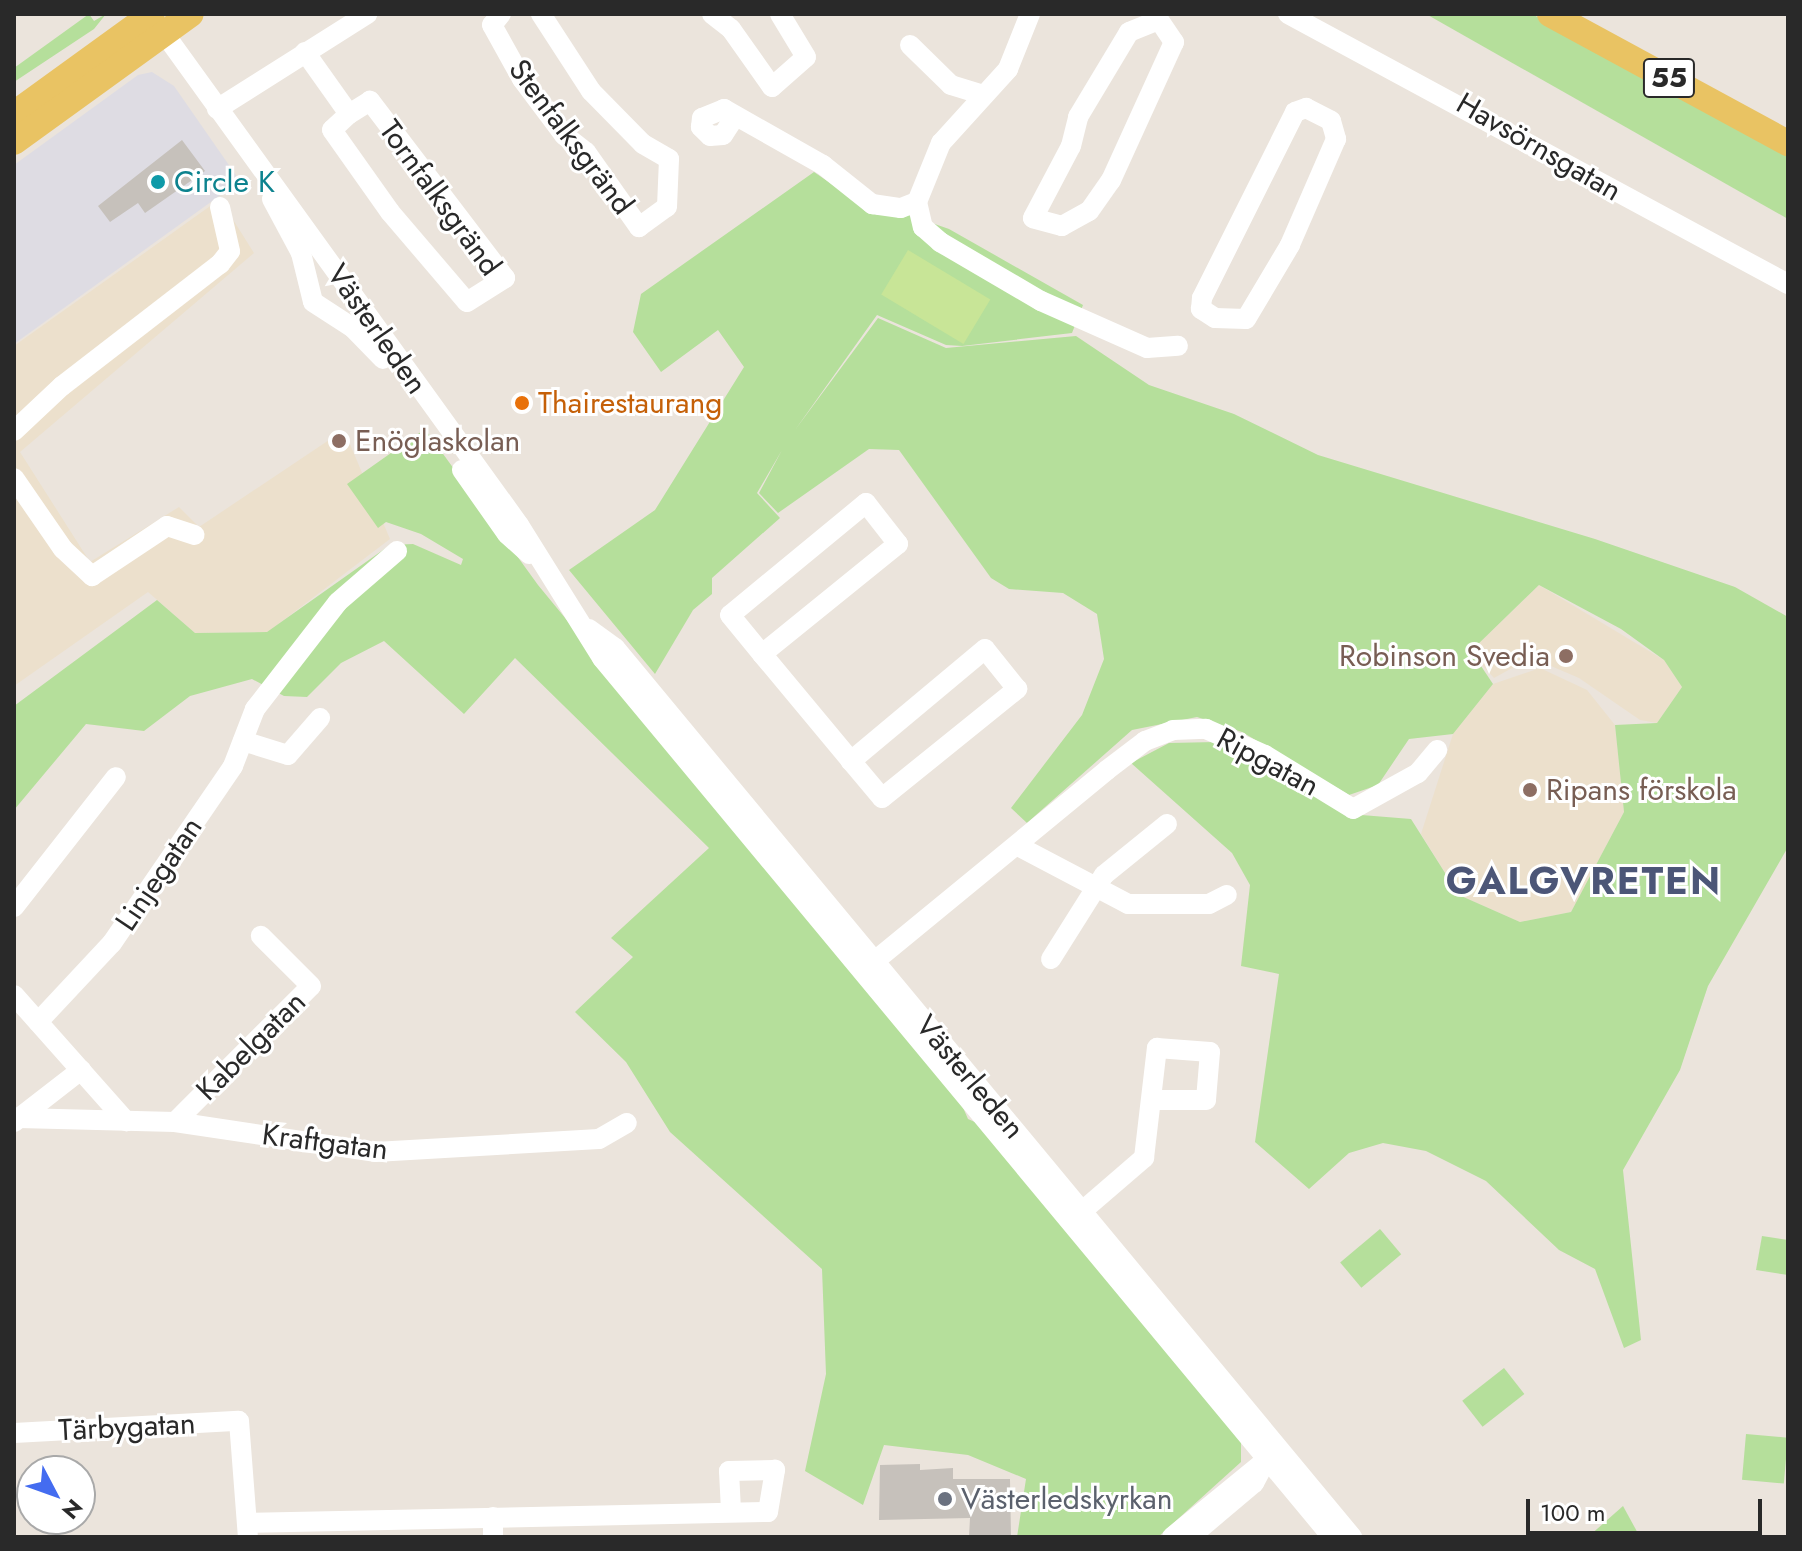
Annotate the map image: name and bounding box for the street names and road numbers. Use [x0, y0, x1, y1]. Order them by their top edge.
street label: Stenfalksgränd [501, 52, 641, 222]
road number: 55 [1641, 54, 1697, 102]
street label: Havsörnsgatan [1450, 85, 1628, 209]
street label: Tornfalksgränd [372, 113, 508, 283]
street label: Västerleden [319, 257, 435, 401]
street label: Ripgatan [1211, 720, 1325, 804]
street label: Linjegatan [108, 810, 210, 938]
street label: Kabelgatan [189, 984, 313, 1108]
street label: Västerleden [908, 1008, 1032, 1146]
street label: Kraftgatan [260, 1116, 390, 1168]
street label: Tärbygatan [58, 1405, 196, 1449]

